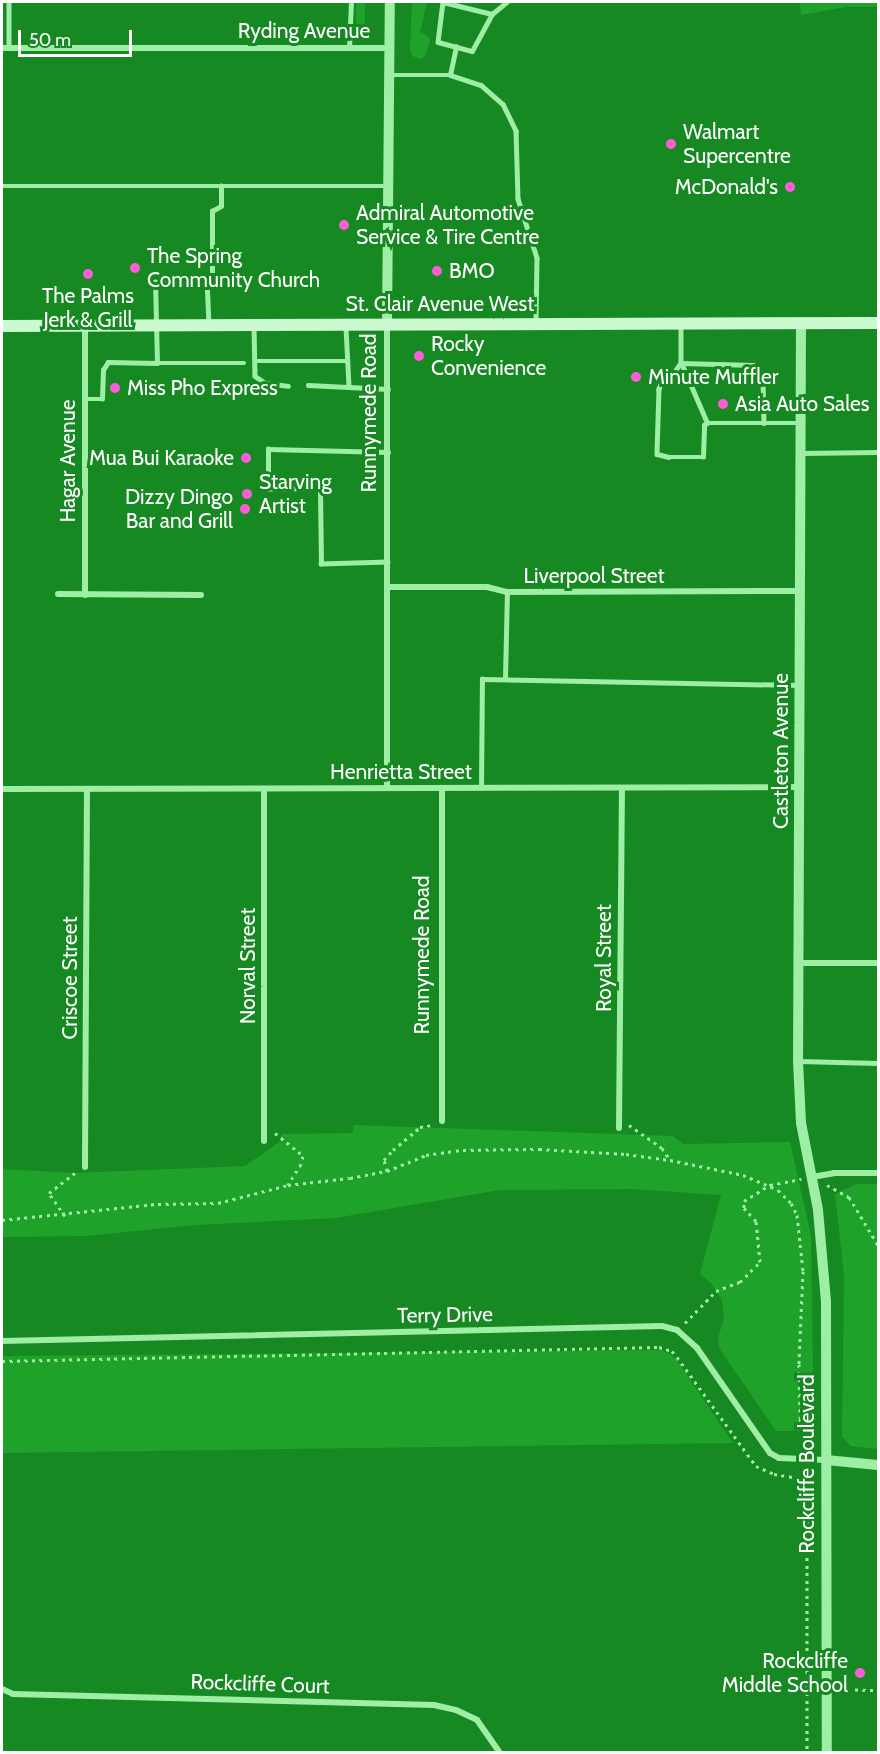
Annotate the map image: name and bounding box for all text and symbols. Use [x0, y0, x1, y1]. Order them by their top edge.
scale bar [21, 18, 135, 56]
street label: Ryding Avenue [238, 18, 370, 44]
text: 50 m [29, 29, 71, 51]
place label: Walmart Supercentre [683, 119, 791, 169]
marker: Walmart Supercentre [664, 137, 678, 151]
place label: McDonald's [675, 174, 778, 200]
marker: McDonald's [783, 180, 797, 194]
place label: Admiral Automotive Service & Tire Centre [356, 200, 539, 250]
marker: Admiral Automotive Service & Tire Centre [337, 218, 351, 232]
place label: The Spring Community Church [147, 243, 320, 293]
place label: BMO [449, 258, 495, 284]
marker: The Spring Community Church [128, 261, 142, 275]
marker: BMO [430, 264, 444, 278]
marker: The Palms Jerk & Grill [81, 267, 95, 281]
place label: The Palms Jerk & Grill [42, 283, 134, 333]
street label: St. Clair Avenue West [346, 291, 534, 317]
place label: Rocky Convenience [431, 331, 546, 381]
street label: Runnymede Road [356, 333, 382, 493]
marker: Rocky Convenience [412, 349, 426, 363]
place label: Minute Muffler [648, 364, 778, 390]
marker: Minute Muffler [629, 370, 643, 384]
place label: Miss Pho Express [127, 375, 278, 401]
marker: Miss Pho Express [108, 381, 122, 395]
place label: Asia Auto Sales [735, 391, 869, 417]
marker: Asia Auto Sales [716, 397, 730, 411]
street label: Hagar Avenue [55, 399, 81, 523]
place label: Mua Bui Karaoke [89, 445, 234, 471]
marker: Mua Bui Karaoke [239, 451, 253, 465]
place label: Starving Artist [259, 469, 332, 519]
place label: Dizzy Dingo Bar and Grill [125, 484, 233, 534]
marker: Starving Artist [240, 487, 254, 501]
marker: Dizzy Dingo Bar and Grill [238, 502, 252, 516]
street label: Liverpool Street [524, 563, 664, 589]
street label: Castleton Avenue [768, 673, 794, 829]
street label: Henrietta Street [330, 759, 472, 785]
street label: Runnymede Road [409, 875, 435, 1035]
street label: Royal Street [591, 904, 617, 1012]
street label: Norval Street [235, 908, 261, 1024]
street label: Criscoe Street [57, 917, 83, 1039]
street label: Terry Drive [397, 1302, 493, 1328]
street label: Rockcliffe Boulevard [794, 1374, 820, 1554]
place label: Rockcliffe Middle School [722, 1648, 848, 1698]
marker: Rockcliffe Middle School [853, 1666, 867, 1680]
street label: Rockcliffe Court [190, 1669, 330, 1699]

